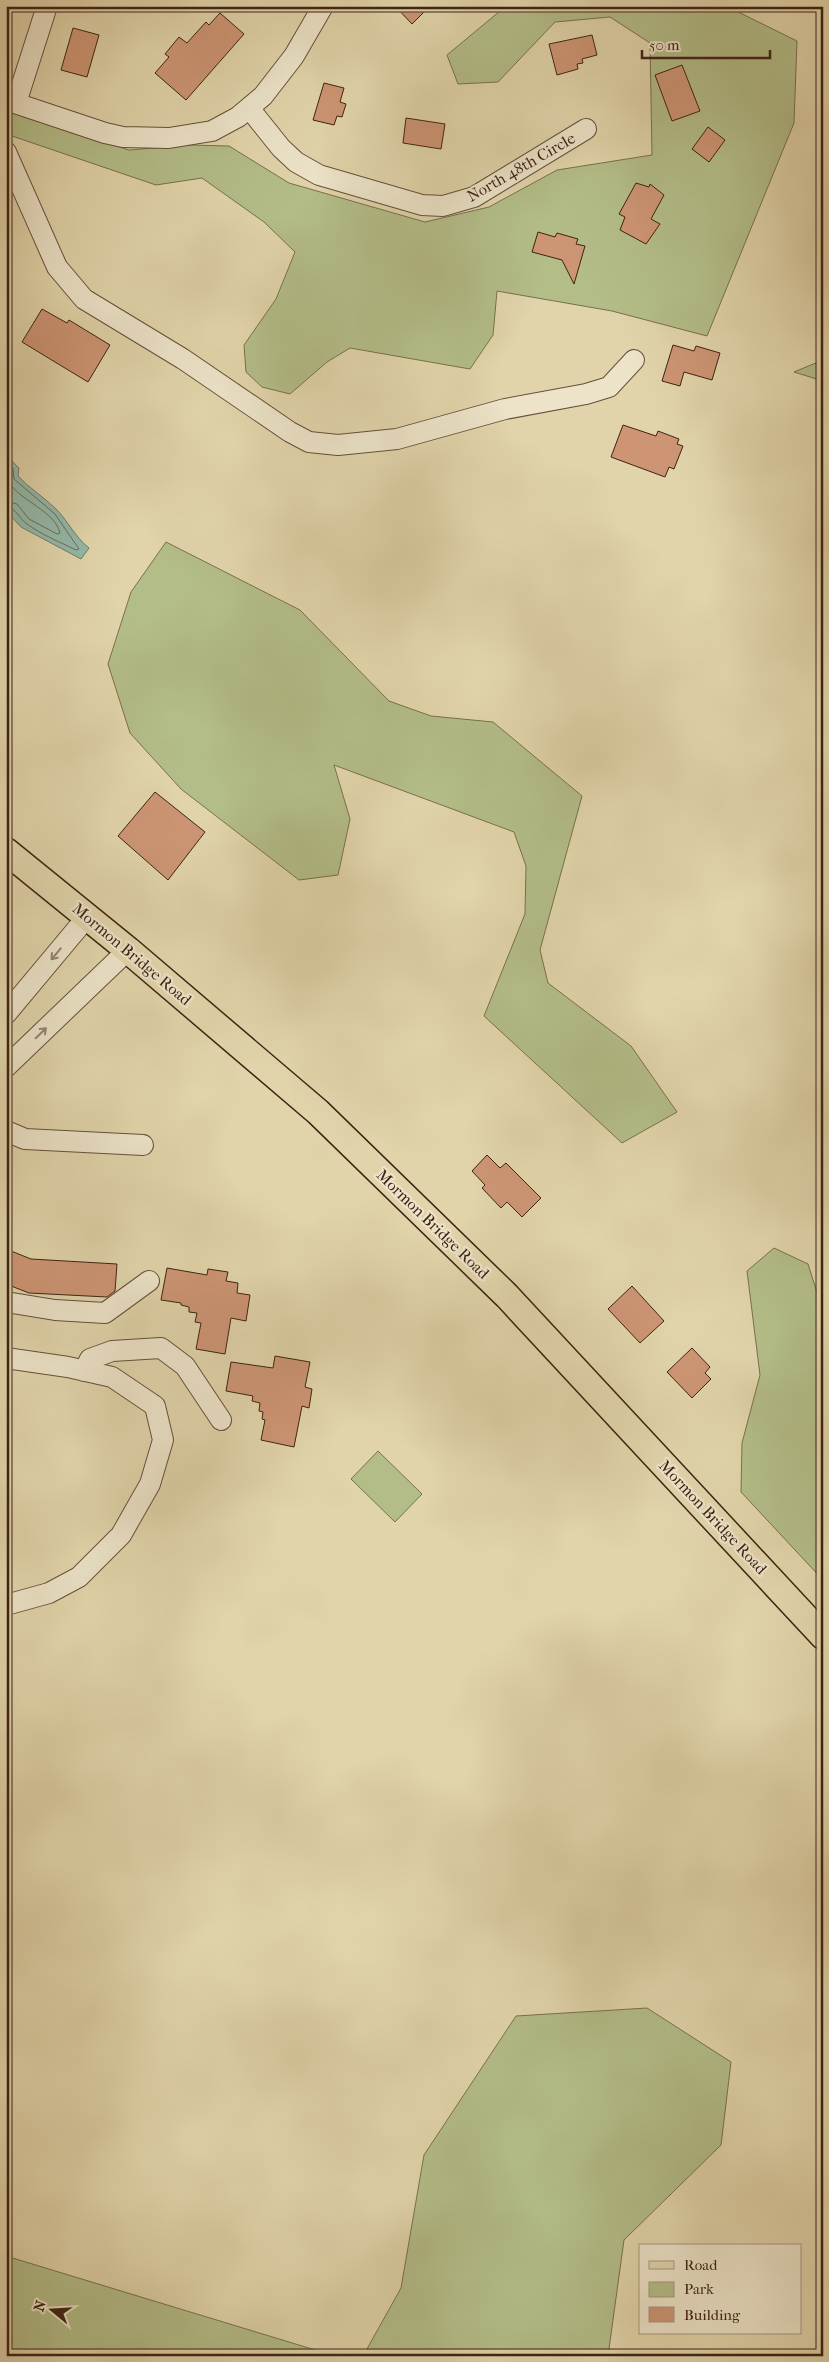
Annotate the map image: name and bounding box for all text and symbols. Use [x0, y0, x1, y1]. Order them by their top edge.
scale bar [642, 28, 769, 60]
text: 50 m [649, 36, 680, 54]
street label: North 48th Circle [463, 128, 579, 206]
street label: Mormon Bridge Road [69, 899, 195, 1009]
one-way arrow [50, 948, 62, 961]
one-way arrow [35, 1027, 48, 1039]
street label: Mormon Bridge Road [373, 1165, 493, 1283]
street label: Mormon Bridge Road [655, 1456, 771, 1578]
legend [639, 2244, 802, 2334]
text: Road [684, 2256, 718, 2274]
text: Park [684, 2280, 714, 2298]
north arrow [28, 2284, 78, 2334]
text: N [30, 2298, 50, 2314]
text: Building [684, 2306, 741, 2324]

